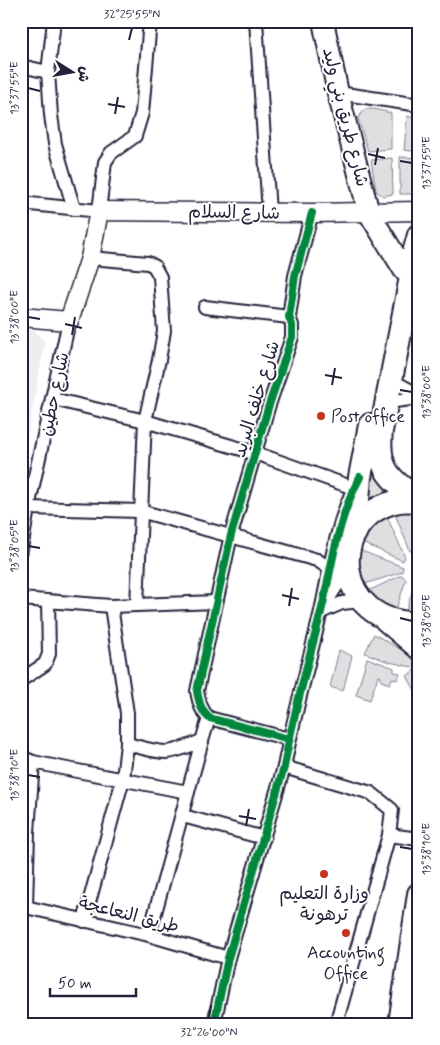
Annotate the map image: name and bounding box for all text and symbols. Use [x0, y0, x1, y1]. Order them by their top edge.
text: 32°25'55"N [104, 7, 160, 23]
street label: شارع طريق بني وليد [313, 45, 374, 190]
north arrow [48, 48, 98, 98]
text: 13°37'55"E [7, 61, 23, 115]
text: ش [73, 65, 94, 84]
text: 13°37'55"E [419, 136, 435, 190]
street label: شارع السلام [188, 200, 280, 227]
text: 13°38'00"E [7, 290, 23, 344]
street label: شارع خلف البريد [228, 338, 286, 461]
street label: شارع حطين [34, 350, 76, 438]
text: 13°38'00"E [419, 365, 435, 419]
place label: Post office [331, 405, 405, 429]
marker: Post office [315, 410, 327, 422]
text: 13°38'05"E [7, 519, 23, 573]
text: 13°38'05"E [419, 594, 435, 648]
text: 13°38'10"E [7, 749, 23, 801]
text: 13°38'10"E [419, 823, 435, 875]
marker: وزارة التعليم ترهونة [318, 868, 330, 880]
place label: وزارة التعليم ترهونة [279, 882, 369, 927]
street label: طريق النعاعجة [76, 891, 182, 939]
marker: Accounting Office [340, 927, 352, 939]
place label: Accounting Office [307, 941, 385, 986]
scale bar [50, 965, 136, 997]
text: 50 m [58, 974, 92, 994]
text: 32°26'00"N [181, 1025, 237, 1041]

